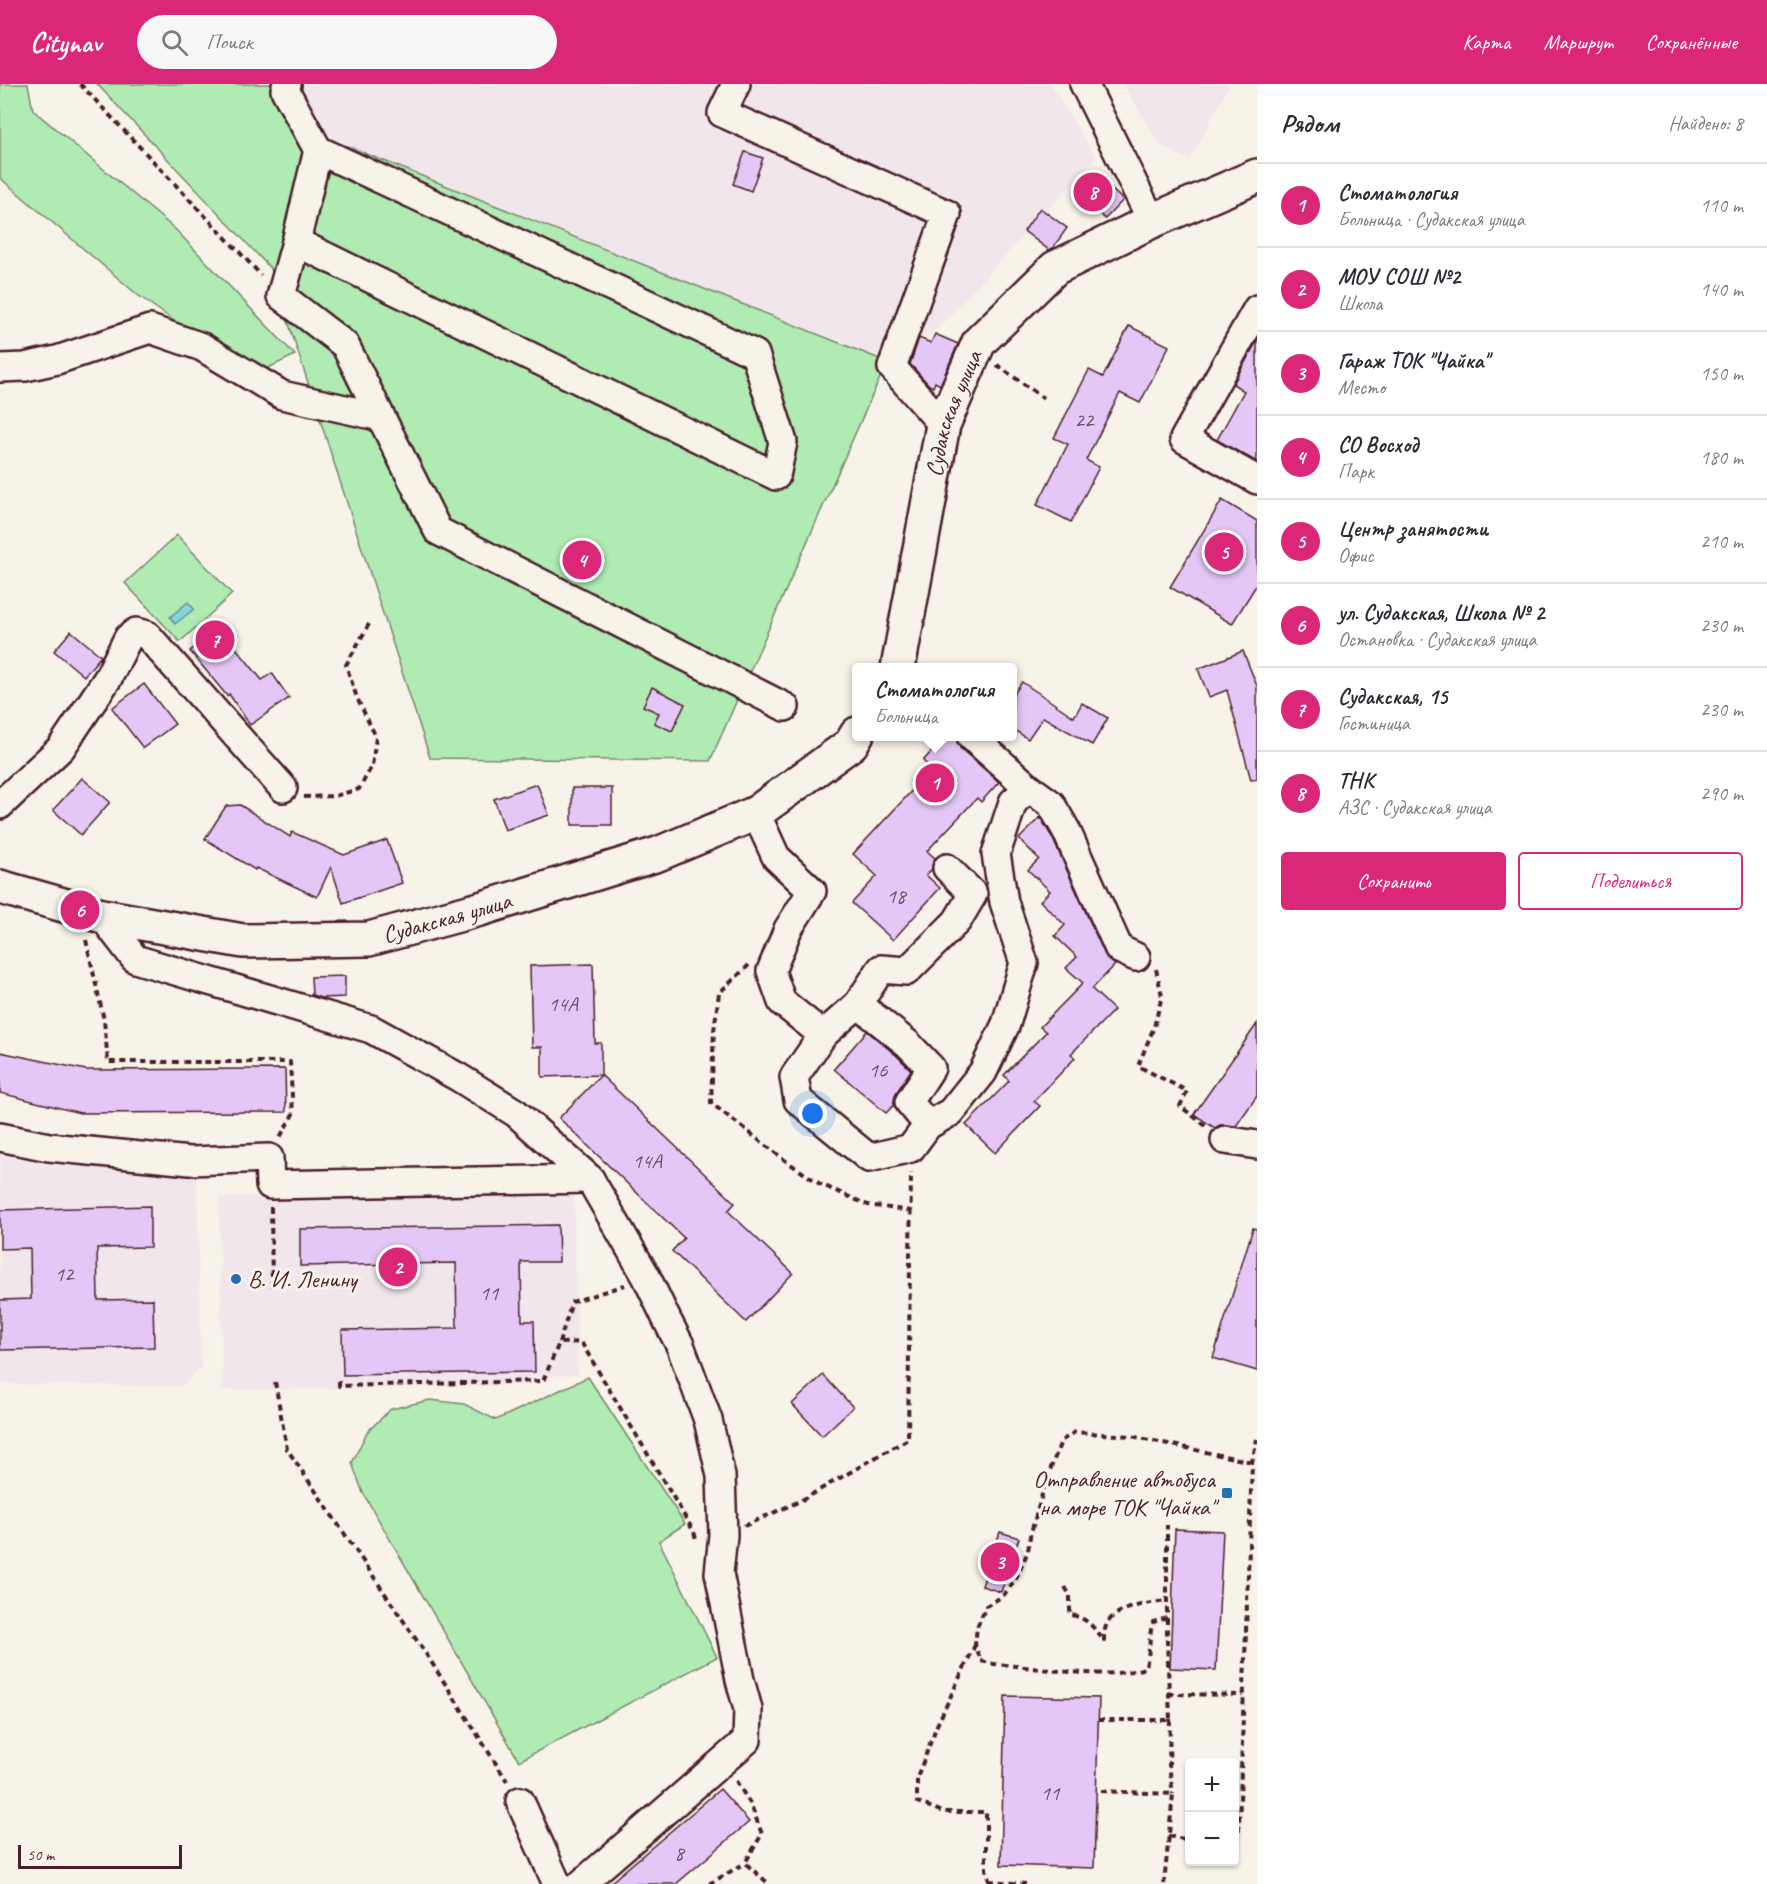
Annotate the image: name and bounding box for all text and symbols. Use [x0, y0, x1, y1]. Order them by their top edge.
search box [137, 15, 557, 69]
text: Citynav [30, 25, 101, 60]
icon: search [158, 26, 191, 59]
text: Поиск [206, 28, 253, 56]
text: Карта [1462, 29, 1511, 55]
text: Маршрут [1544, 29, 1613, 55]
text: Сохранённые [1646, 29, 1737, 55]
text: Рядом [1281, 107, 1339, 140]
text: Найдено: 8 [1668, 111, 1743, 136]
pin: 8 [1074, 170, 1112, 214]
text: Стоматология [1338, 179, 1457, 207]
text: 1 [1296, 193, 1305, 218]
text: 110 m [1700, 193, 1743, 218]
text: Больница · Судакская улица [1338, 207, 1524, 232]
text: МОУ СОШ №2 [1338, 263, 1460, 291]
text: 2 [1296, 277, 1305, 302]
text: 140 m [1700, 277, 1743, 302]
text: Школа [1338, 291, 1382, 316]
street label: Судакская улица [919, 344, 989, 479]
text: Гараж ТОК "Чайка" [1338, 347, 1489, 375]
text: 3 [1296, 361, 1305, 386]
text: 150 m [1700, 361, 1743, 386]
text: Место [1338, 375, 1385, 400]
house number: 22 [1075, 407, 1095, 433]
text: СО Восход [1338, 431, 1418, 459]
text: 4 [1296, 445, 1305, 470]
text: 180 m [1700, 445, 1743, 470]
text: Парк [1338, 459, 1374, 484]
text: Центр занятости [1338, 515, 1488, 543]
text: 5 [1296, 529, 1305, 554]
text: 210 m [1700, 529, 1743, 554]
pin: 5 [1204, 530, 1244, 574]
pin: 4 [562, 538, 602, 582]
text: Офис [1338, 543, 1373, 568]
text: ул. Судакская, Школа № 2 [1338, 599, 1544, 627]
text: 6 [1296, 613, 1305, 638]
text: 230 m [1700, 613, 1743, 638]
pin: 7 [196, 618, 234, 662]
text: Остановка · Судакская улица [1338, 627, 1536, 652]
popup [852, 663, 1017, 741]
text: Стоматология [875, 676, 994, 704]
text: Судакская, 15 [1338, 683, 1447, 711]
text: 7 [1296, 697, 1305, 722]
text: 230 m [1700, 697, 1743, 722]
text: Больница [875, 704, 938, 729]
text: Гостиница [1338, 711, 1409, 736]
pin: 1 [916, 760, 954, 806]
text: ТНК [1338, 767, 1374, 795]
text: 8 [1296, 781, 1305, 806]
text: 290 m [1700, 781, 1743, 806]
text: АЗС · Судакская улица [1338, 795, 1492, 820]
button: Сохранить [1281, 852, 1506, 910]
button: Поделиться [1518, 852, 1743, 910]
house number: 18 [887, 883, 908, 909]
street label: Судакская улица [379, 885, 516, 950]
pin: 6 [60, 888, 100, 932]
house number: 14А [548, 991, 579, 1017]
house number: 16 [869, 1057, 888, 1083]
your location [798, 1099, 827, 1128]
house number: 14А [632, 1148, 663, 1174]
pin: 2 [378, 1244, 418, 1290]
house number: 12 [55, 1261, 75, 1287]
place label: В. И. Ленину [248, 1264, 359, 1294]
marker: В. И. Ленину [229, 1272, 243, 1286]
house number: 11 [480, 1280, 500, 1306]
place label: Отправление автобуса на море ТОК "Чайка" [1033, 1464, 1220, 1522]
marker: Отправление автобуса на море ТОК "Чайка" [1220, 1486, 1234, 1500]
pin: 3 [980, 1540, 1020, 1584]
map controls [1185, 1758, 1239, 1866]
button: + [1185, 1758, 1239, 1812]
house number: 11 [1041, 1780, 1061, 1806]
button: − [1185, 1812, 1239, 1866]
house number: 8 [674, 1840, 686, 1866]
scale bar [18, 1842, 182, 1870]
text: 50 m [27, 1845, 54, 1865]

